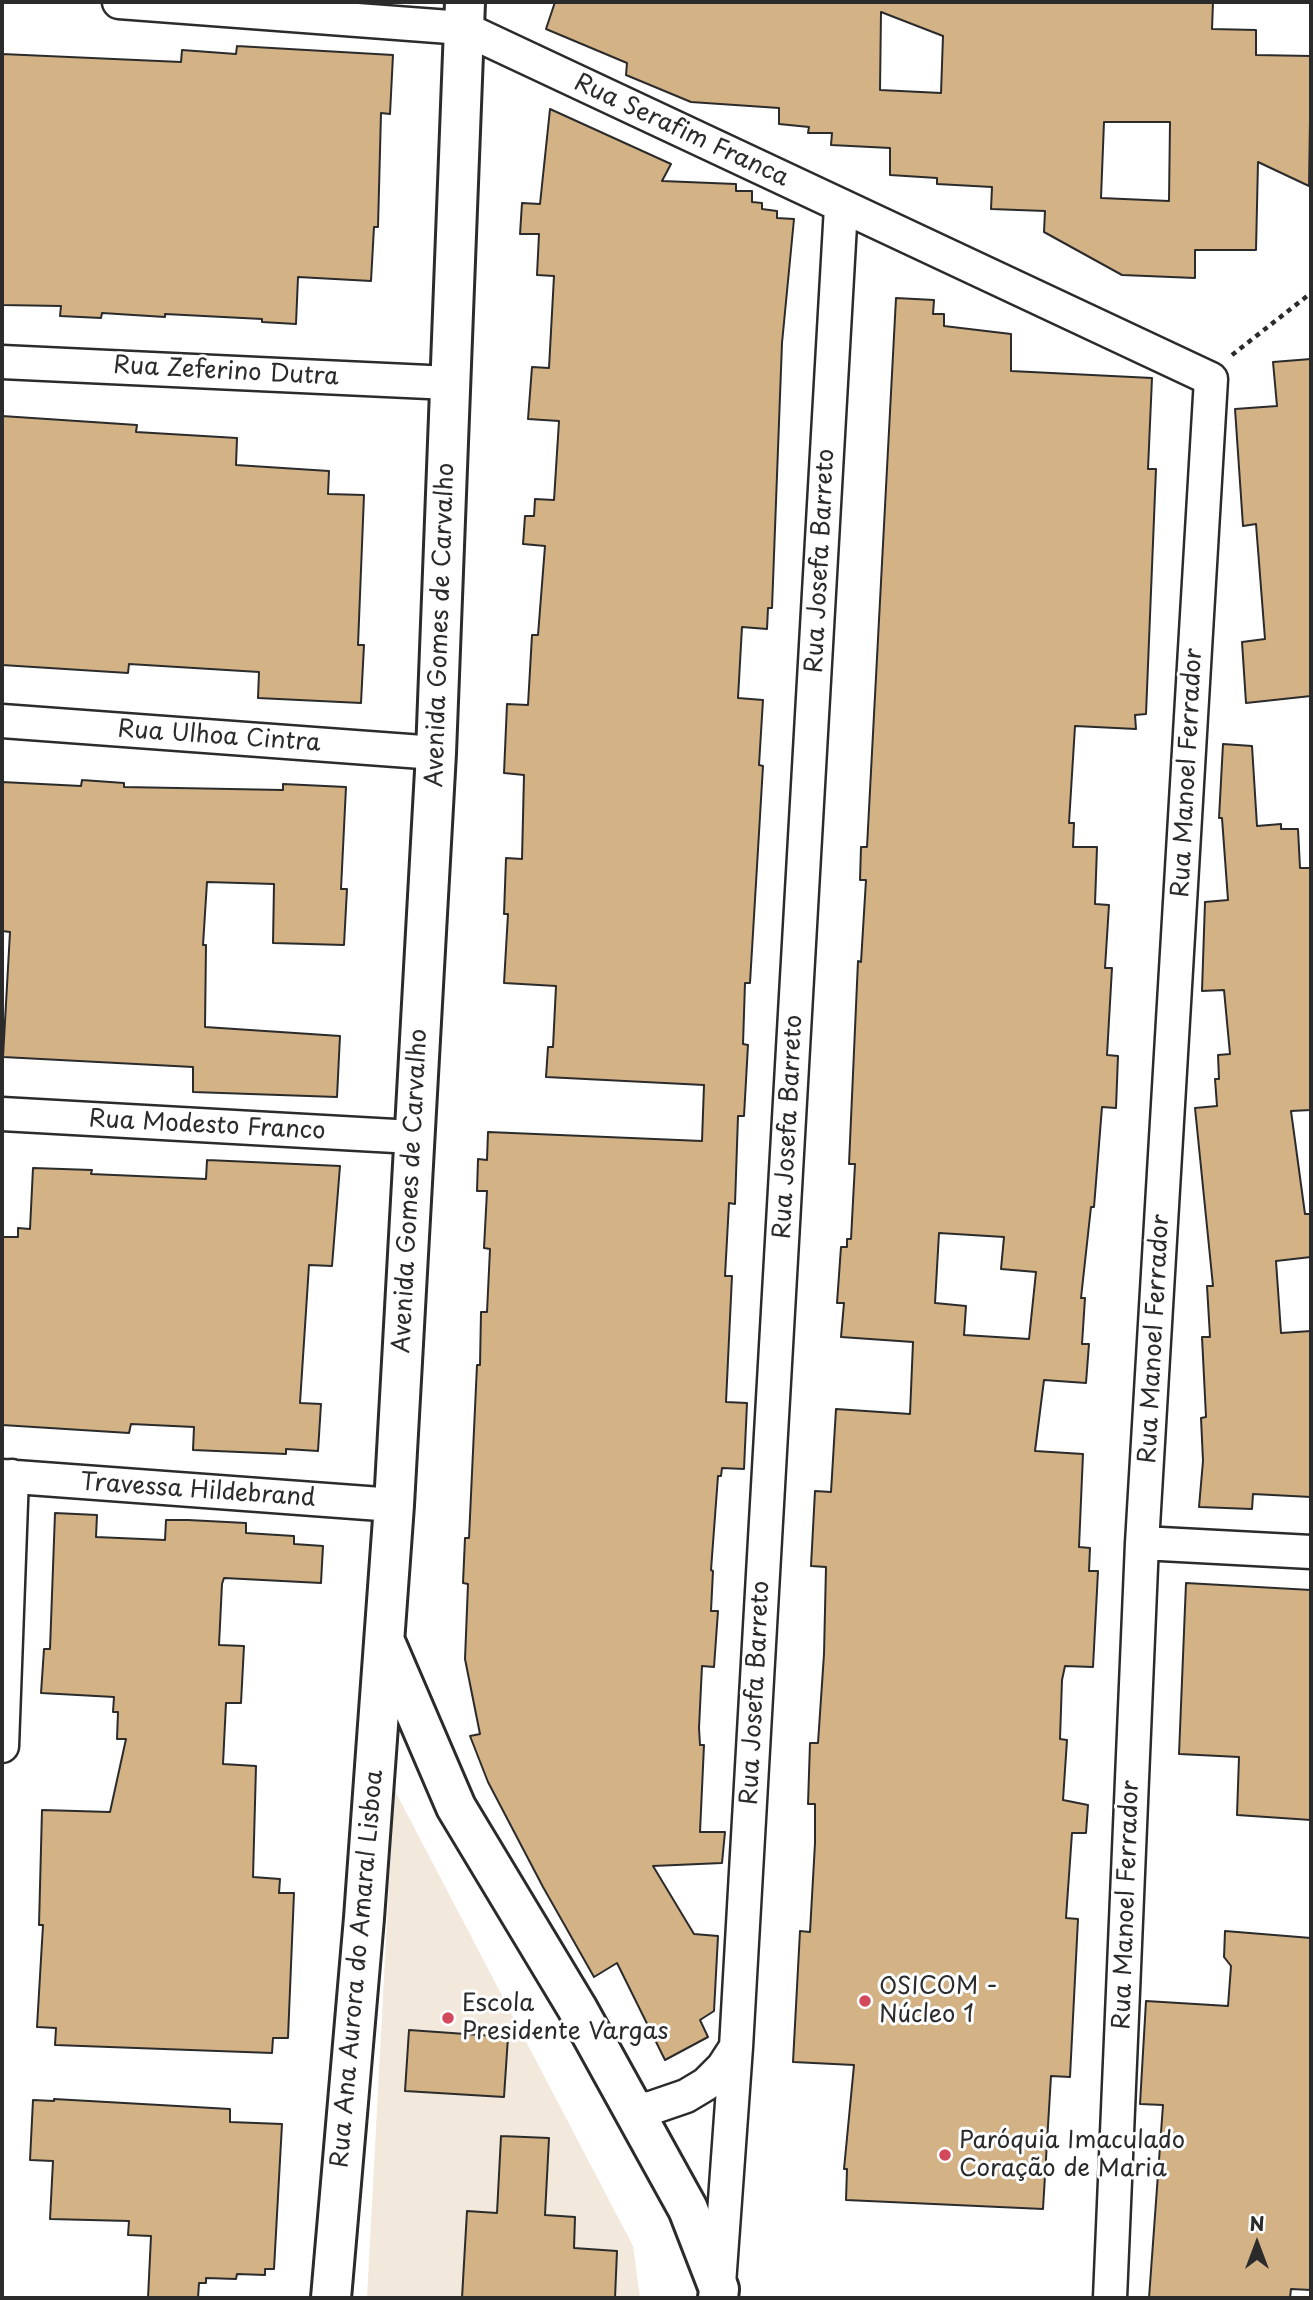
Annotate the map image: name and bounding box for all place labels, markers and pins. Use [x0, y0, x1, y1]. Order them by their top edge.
place label: OSICOM - Núcleo 1 [879, 1973, 998, 2029]
place label: Escola Presidente Vargas [462, 1990, 668, 2046]
marker: OSICOM - Núcleo 1 [857, 1993, 873, 2009]
marker: Escola Presidente Vargas [440, 2010, 456, 2026]
place label: Paróquia Imaculado Coração de Maria [959, 2127, 1185, 2183]
marker: Paróquia Imaculado Coração de Maria [937, 2147, 953, 2163]

